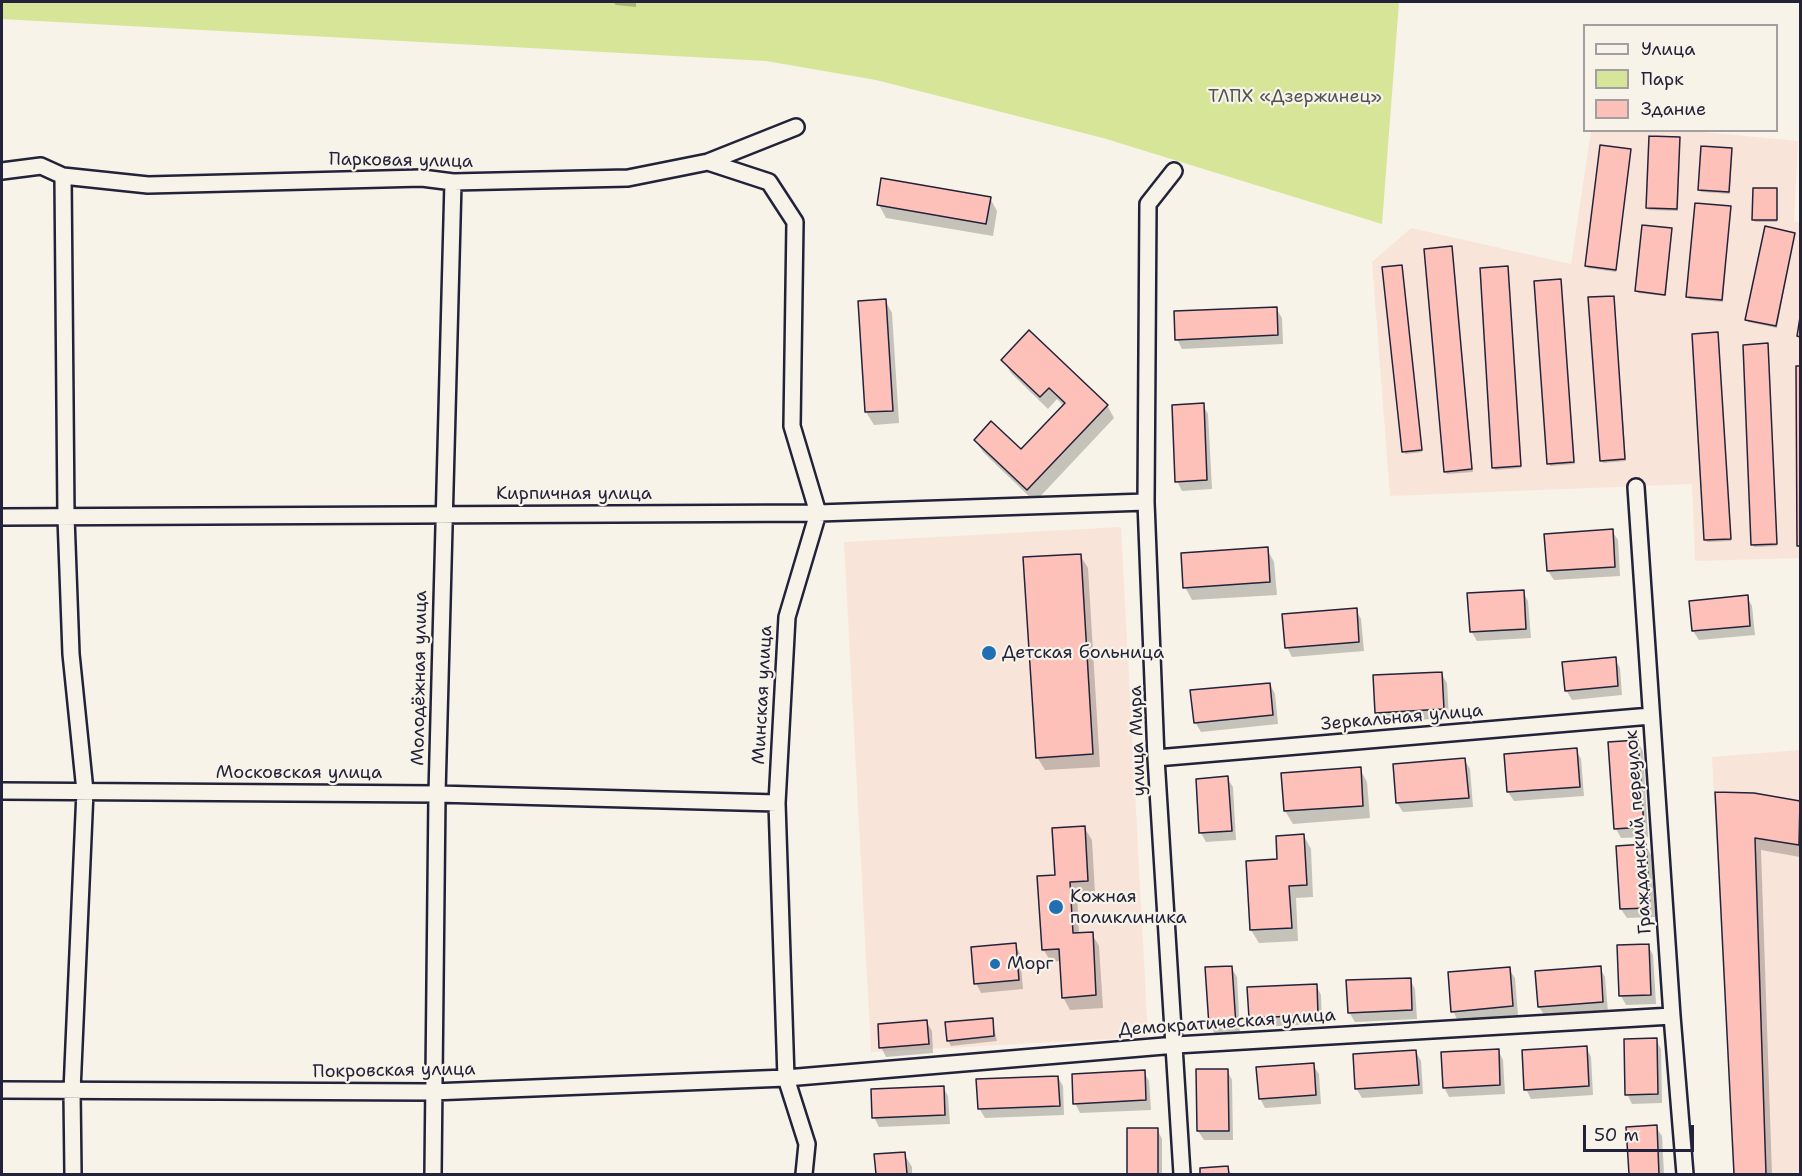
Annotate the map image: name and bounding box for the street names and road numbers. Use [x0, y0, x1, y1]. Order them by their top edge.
street label: Парковая улица [329, 149, 473, 173]
street label: Кирпичная улица [496, 483, 652, 505]
street label: Молодёжная улица [408, 590, 432, 766]
street label: Минская улица [749, 625, 777, 765]
street label: улица Мира [1125, 685, 1151, 797]
street label: Зеркальная улица [1320, 700, 1484, 736]
street label: Гражданский переулок [1621, 729, 1657, 935]
street label: Московская улица [216, 762, 382, 784]
street label: Демократическая улица [1118, 1005, 1336, 1041]
street label: Покровская улица [313, 1059, 475, 1083]

